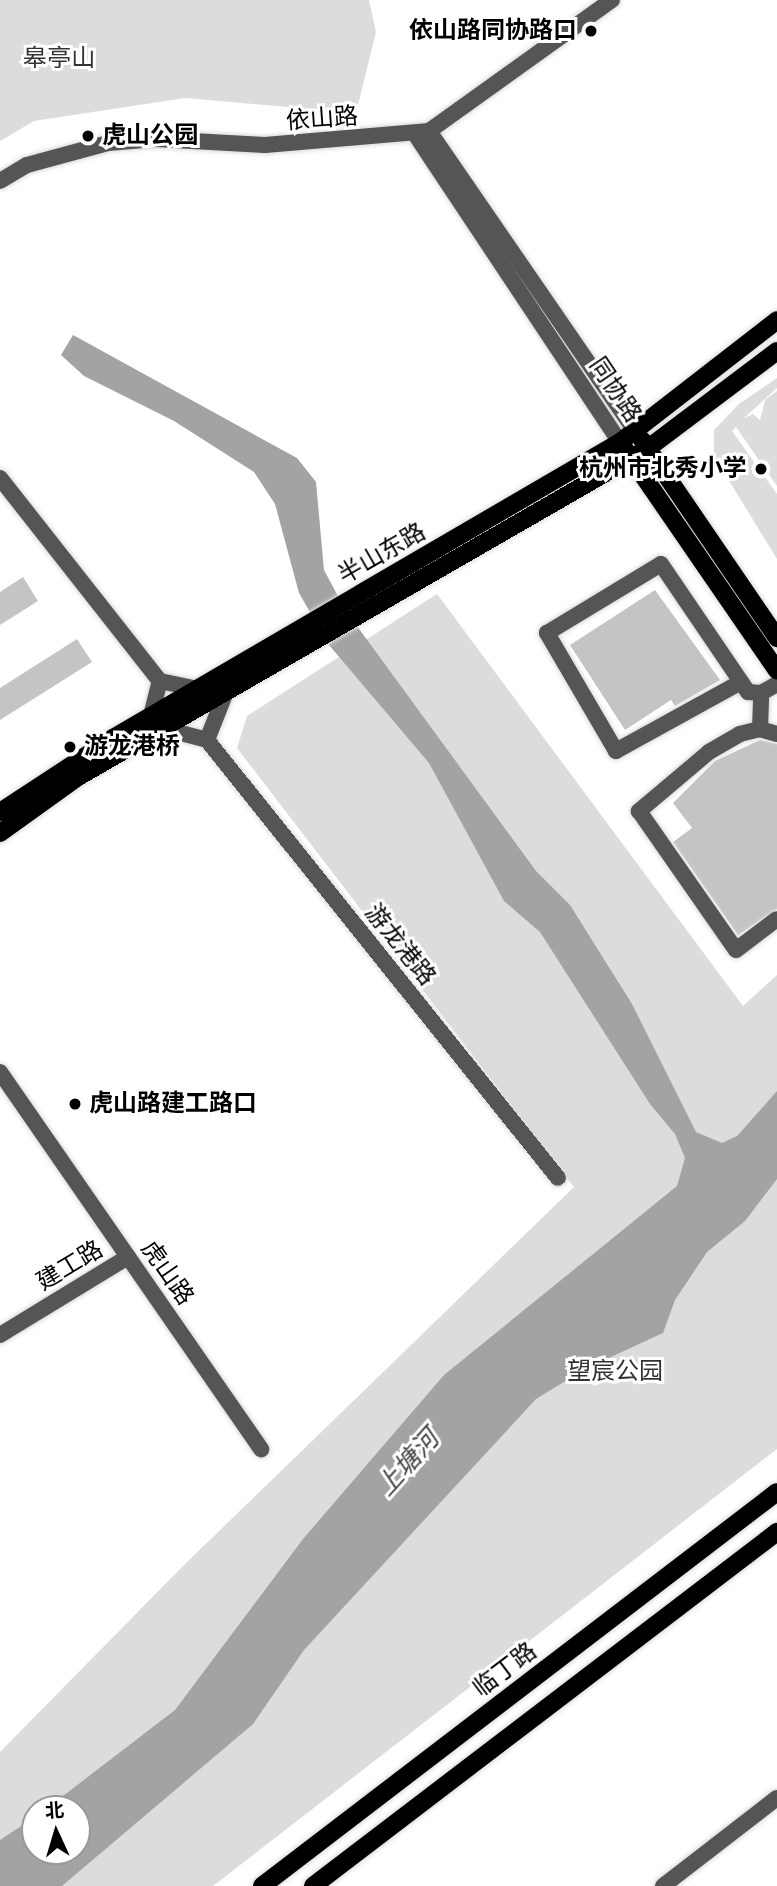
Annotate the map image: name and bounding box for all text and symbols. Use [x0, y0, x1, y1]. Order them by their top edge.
place label: 依山路同协路口 [409, 17, 577, 45]
marker: 依山路同协路口 [583, 23, 599, 39]
park label: 皋亭山 [23, 45, 95, 73]
street label: 依山路 [285, 102, 359, 136]
place label: 虎山公园 [102, 122, 198, 150]
marker: 虎山公园 [80, 128, 96, 144]
street label: 同协路 [583, 352, 647, 428]
place label: 杭州市北秀小学 [579, 455, 747, 483]
marker: 杭州市北秀小学 [753, 461, 769, 477]
street label: 半山东路 [333, 518, 431, 590]
place label: 游龙港桥 [84, 733, 180, 761]
marker: 游龙港桥 [62, 739, 78, 755]
street label: 游龙港路 [359, 899, 441, 991]
place label: 虎山路建工路口 [89, 1090, 257, 1118]
marker: 虎山路建工路口 [67, 1096, 83, 1112]
street label: 建工路 [32, 1235, 108, 1297]
street label: 虎山路 [135, 1235, 199, 1311]
park label: 望宸公园 [567, 1358, 663, 1386]
water label: 上塘河 [370, 1424, 446, 1502]
street label: 临丁路 [468, 1637, 542, 1703]
north arrow [21, 1795, 91, 1865]
text: 北 [44, 1798, 65, 1823]

